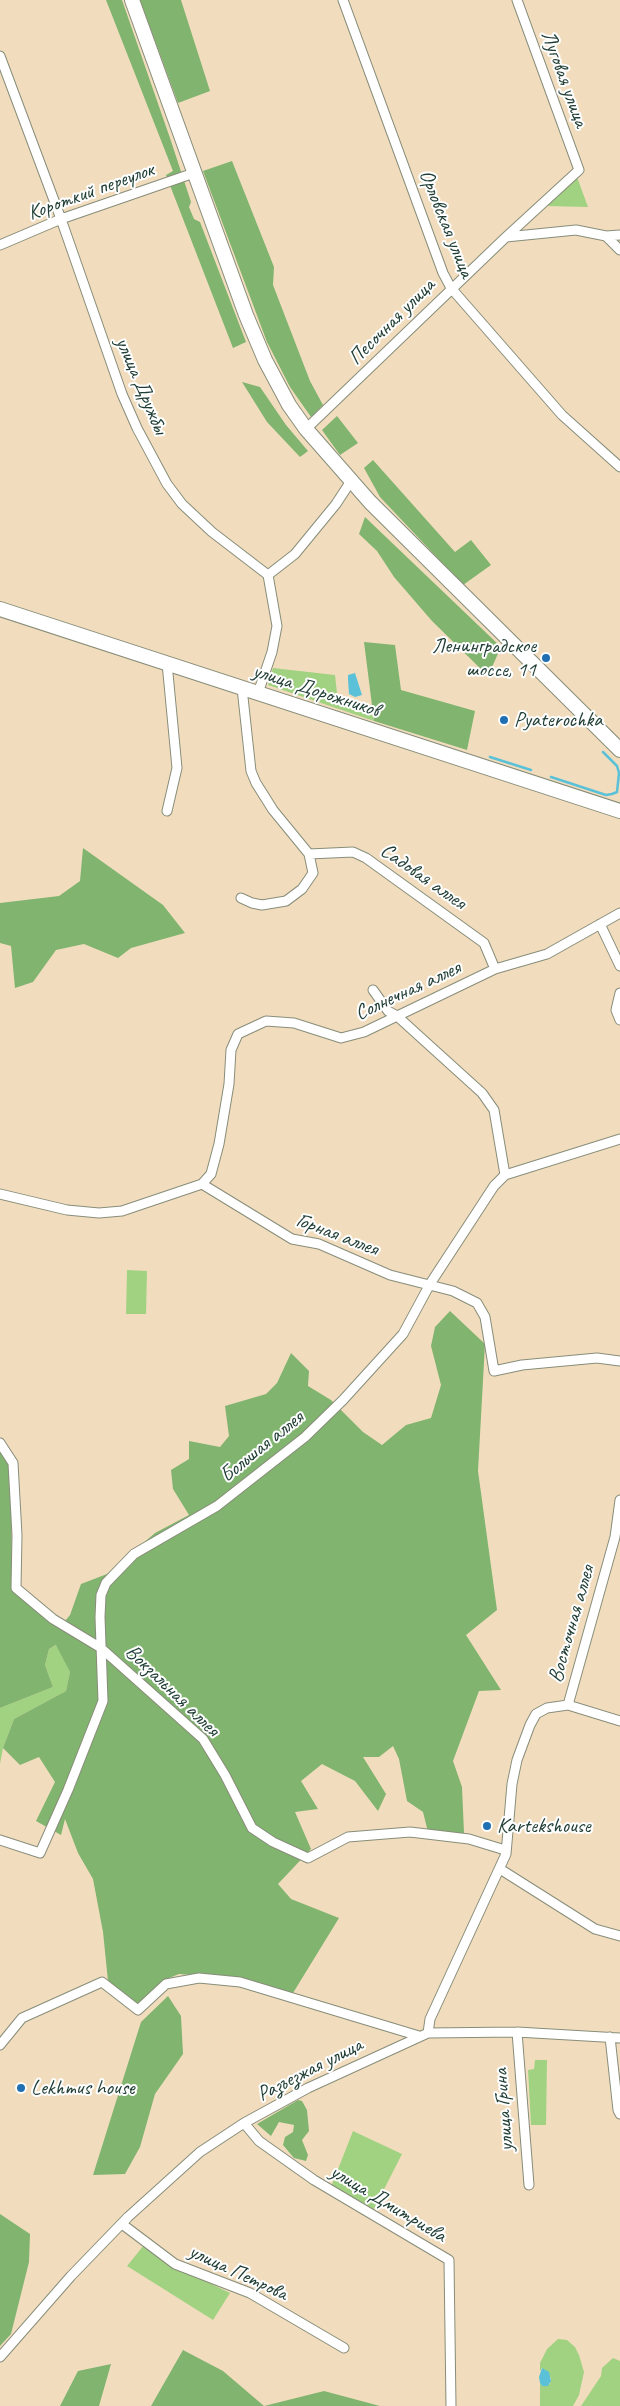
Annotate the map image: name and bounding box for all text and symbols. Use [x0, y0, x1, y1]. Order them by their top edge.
street label: Луговая улица [535, 27, 593, 131]
street label: Короткий переулок [25, 158, 157, 226]
street label: Орловская улица [413, 166, 479, 282]
street label: Песочная улица [343, 273, 441, 371]
street label: улица Дружбы [109, 334, 173, 438]
place label: Ленинградское шоссе, 11 [432, 633, 536, 683]
marker: Ленинградское шоссе, 11 [540, 652, 552, 664]
street label: улица Дорожников [250, 659, 382, 723]
place label: Pyaterochka [514, 707, 602, 733]
marker: Pyaterochka [498, 714, 510, 726]
street label: Садовая аллея [375, 838, 471, 916]
street label: Солнечная аллея [351, 956, 465, 1026]
street label: Горная аллея [292, 1208, 382, 1262]
street label: Большая аллея [215, 1406, 309, 1488]
street label: Восточная аллея [543, 1563, 601, 1685]
street label: Вокзальная аллея [120, 1640, 224, 1742]
place label: Kartekshouse [497, 1813, 591, 1839]
marker: Kartekshouse [481, 1820, 493, 1832]
street label: Разъезжая улица [253, 2033, 367, 2107]
street label: улица Грина [489, 2068, 519, 2152]
place label: Lekhmus house [31, 2075, 135, 2101]
marker: Lekhmus house [15, 2082, 27, 2094]
street label: улица Дмитриева [325, 2159, 451, 2249]
street label: улица Петрова [185, 2239, 291, 2307]

